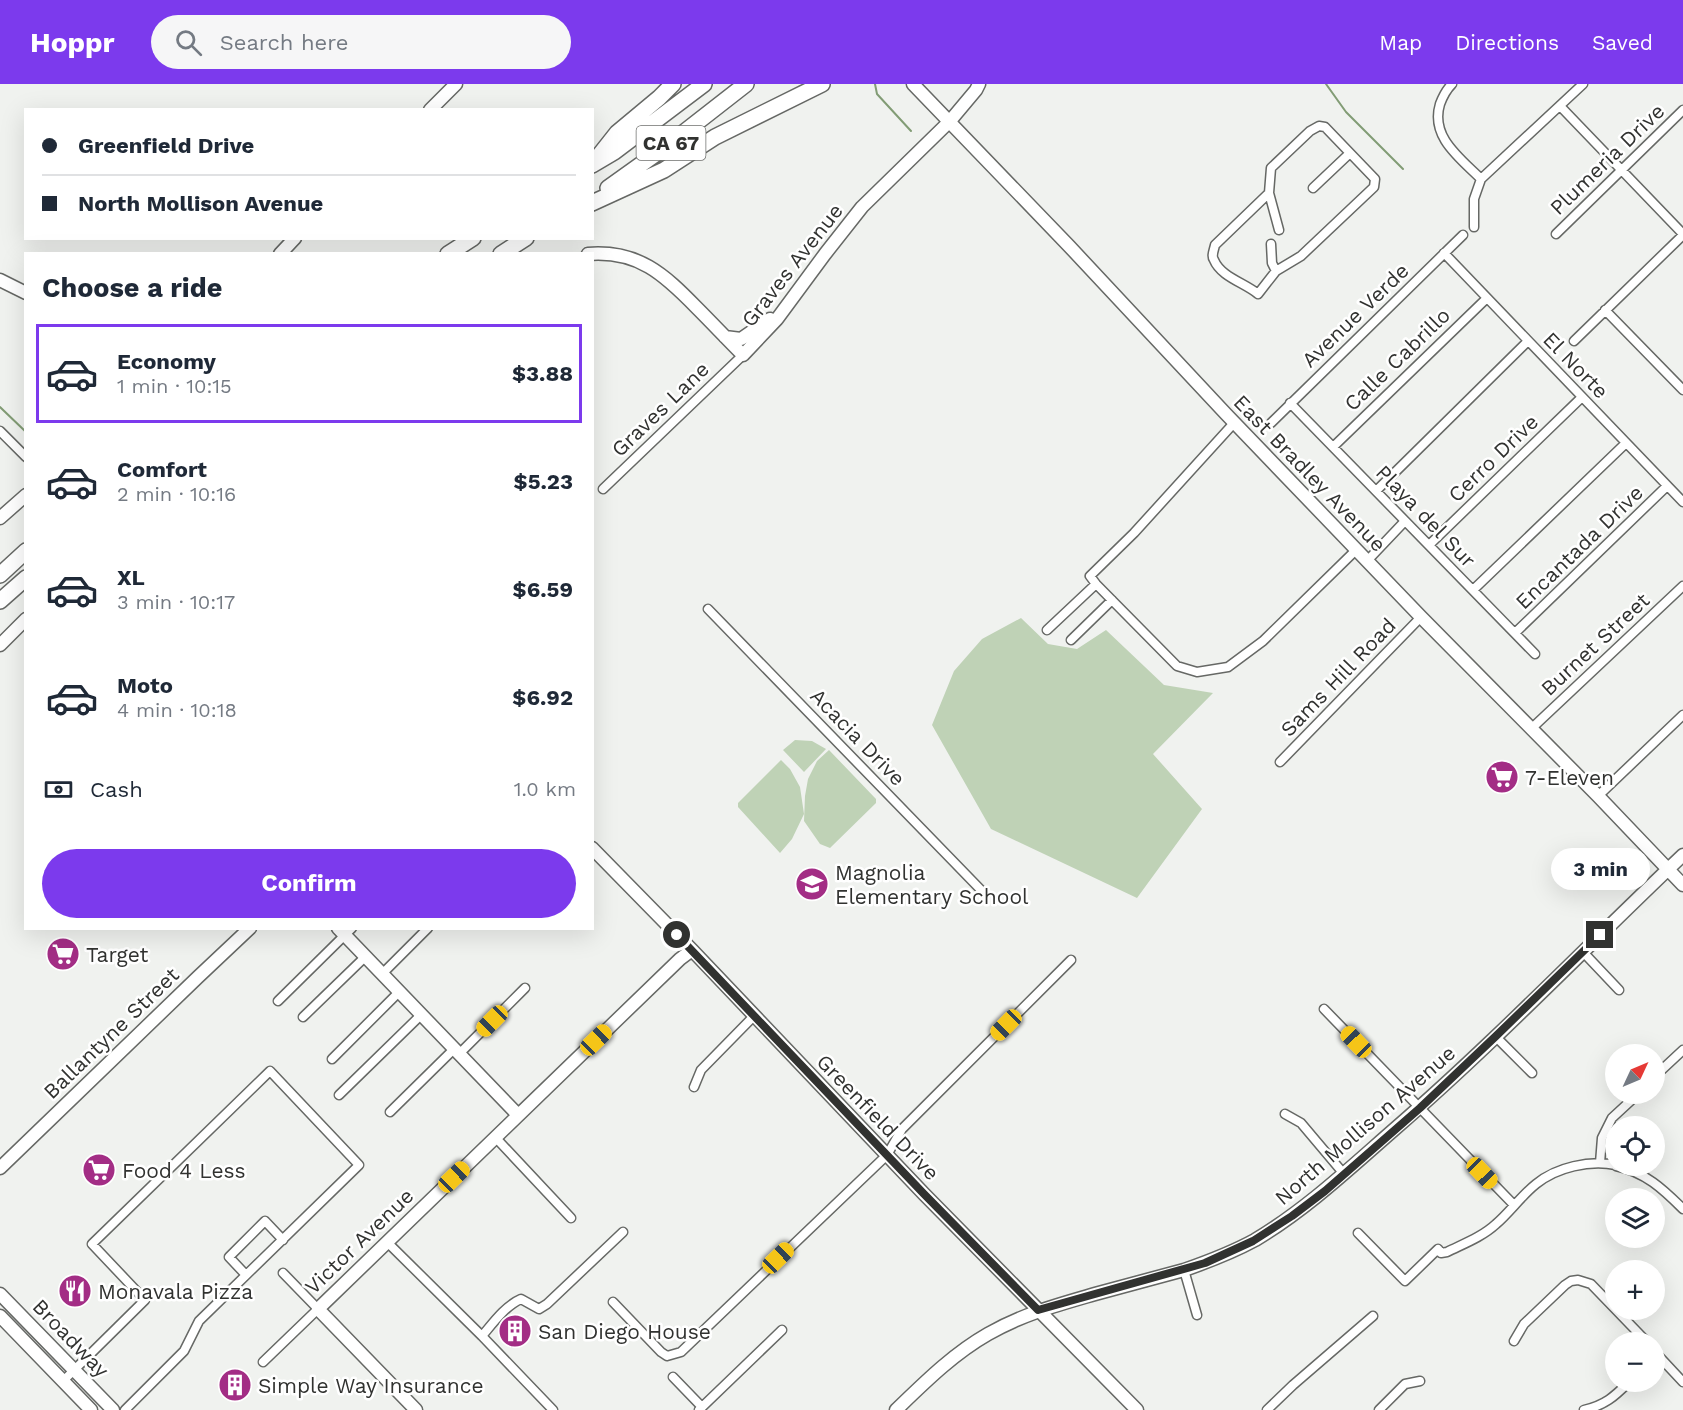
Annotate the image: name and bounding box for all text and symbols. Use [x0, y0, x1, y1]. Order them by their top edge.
search box [151, 15, 571, 69]
text: Hoppr [30, 26, 115, 59]
icon: search [172, 26, 205, 59]
text: Search here [220, 30, 349, 55]
text: Map [1379, 30, 1422, 55]
text: Directions [1455, 30, 1559, 55]
text: Saved [1592, 30, 1653, 55]
street label: Plumeria Drive [1545, 98, 1669, 220]
road number: CA 67 [636, 126, 706, 160]
text: Greenfield Drive [78, 133, 254, 158]
text: North Mollison Avenue [78, 191, 323, 216]
street label: Graves Avenue [736, 198, 848, 332]
street label: Avenue Verde [1296, 258, 1414, 372]
text: Choose a ride [42, 272, 222, 304]
street label: Calle Cabrillo [1339, 302, 1455, 416]
street label: El Norte [1538, 326, 1614, 404]
icon: car [45, 347, 99, 401]
text: Economy [117, 349, 216, 374]
street label: Graves Lane [606, 356, 714, 462]
text: $3.88 [512, 361, 573, 386]
text: 1 min · 10:15 [117, 374, 232, 398]
street label: East Bradley Avenue [1229, 389, 1391, 557]
street label: Cerro Drive [1443, 409, 1543, 507]
icon: car [45, 455, 99, 509]
text: Comfort [117, 457, 207, 482]
street label: Playa del Sur [1371, 460, 1481, 573]
text: $5.23 [514, 469, 573, 494]
street label: Encantada Drive [1510, 480, 1648, 614]
text: 2 min · 10:16 [117, 482, 236, 506]
icon: car [45, 563, 99, 617]
text: XL [117, 565, 145, 590]
text: $6.59 [513, 577, 573, 602]
street label: Burnet Street [1536, 587, 1655, 701]
text: 3 min · 10:17 [117, 590, 235, 614]
street label: Sams Hill Road [1275, 613, 1401, 741]
icon: car [45, 671, 99, 725]
text: Moto [117, 673, 173, 698]
street label: Acacia Drive [805, 683, 911, 791]
text: $6.92 [512, 685, 573, 710]
text: 4 min · 10:18 [117, 698, 237, 722]
supermarket icon: 7-Eleven [1484, 759, 1520, 795]
place label: 7-Eleven [1525, 765, 1614, 790]
icon: cash [42, 773, 75, 806]
text: Cash [90, 777, 143, 802]
text: 1.0 km [514, 777, 576, 801]
callout: 3 min [1550, 848, 1650, 890]
button: Confirm [42, 849, 576, 918]
text: 3 min [1573, 857, 1628, 881]
place label: Magnolia Elementary School [835, 860, 1029, 909]
school or university icon: Magnolia Elementary School [794, 866, 830, 902]
route start [663, 921, 690, 948]
route end [1586, 921, 1613, 948]
supermarket icon: Target [45, 936, 81, 972]
place label: Target [86, 942, 148, 967]
street label: Ballantyne Street [38, 962, 184, 1104]
car [473, 1002, 511, 1040]
car [987, 1006, 1025, 1044]
car [577, 1021, 615, 1059]
car [1337, 1023, 1375, 1061]
street label: North Mollison Avenue [1270, 1040, 1460, 1210]
north arrow [1605, 1044, 1665, 1104]
map controls [1605, 1044, 1665, 1392]
street label: Greenfield Drive [812, 1049, 944, 1185]
button: locate [1605, 1116, 1665, 1176]
supermarket icon: Food 4 Less [81, 1152, 117, 1188]
car [1463, 1154, 1501, 1192]
place label: Food 4 Less [122, 1158, 246, 1183]
car [435, 1158, 473, 1196]
street label: Victor Avenue [300, 1183, 418, 1299]
button: layers [1605, 1188, 1665, 1248]
car [759, 1239, 797, 1277]
button: + [1605, 1260, 1665, 1320]
restaurant icon: Monavala Pizza [57, 1273, 93, 1309]
place label: Monavala Pizza [98, 1279, 253, 1304]
street label: Broadway [28, 1294, 114, 1382]
building icon: San Diego House [497, 1313, 533, 1349]
place label: San Diego House [538, 1319, 711, 1344]
button: − [1605, 1332, 1665, 1392]
building icon: Simple Way Insurance [217, 1367, 253, 1403]
place label: Simple Way Insurance [258, 1373, 484, 1398]

